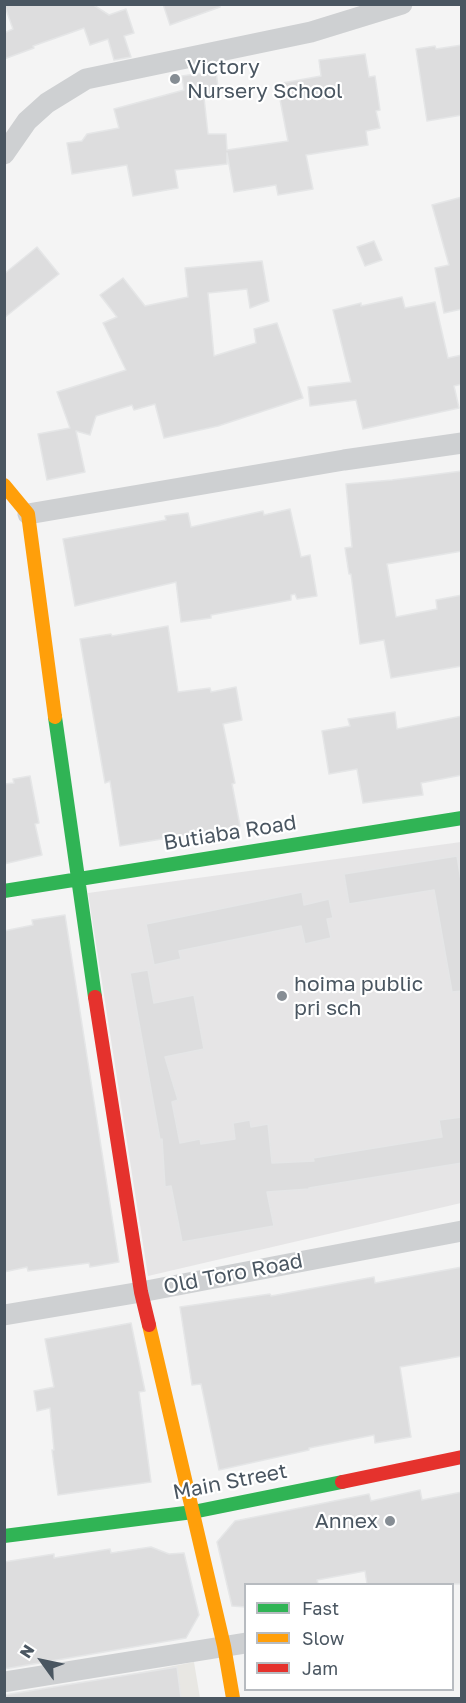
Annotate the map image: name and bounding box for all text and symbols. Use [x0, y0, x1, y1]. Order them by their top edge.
place label: Victory Nursery School [187, 54, 343, 104]
marker: Victory Nursery School [168, 72, 182, 86]
street label: Butiaba Road [162, 810, 298, 856]
place label: hoima public pri sch [294, 971, 423, 1021]
marker: hoima public pri sch [275, 989, 289, 1003]
street label: Old Toro Road [161, 1248, 305, 1300]
street label: Main Street [171, 1459, 289, 1505]
place label: Annex [315, 1508, 378, 1534]
marker: Annex [383, 1514, 397, 1528]
legend [244, 1583, 454, 1691]
text: Fast [302, 1597, 339, 1619]
text: Slow [302, 1627, 344, 1649]
north arrow [12, 1631, 72, 1691]
text: N [15, 1641, 39, 1662]
text: Jam [302, 1657, 338, 1679]

